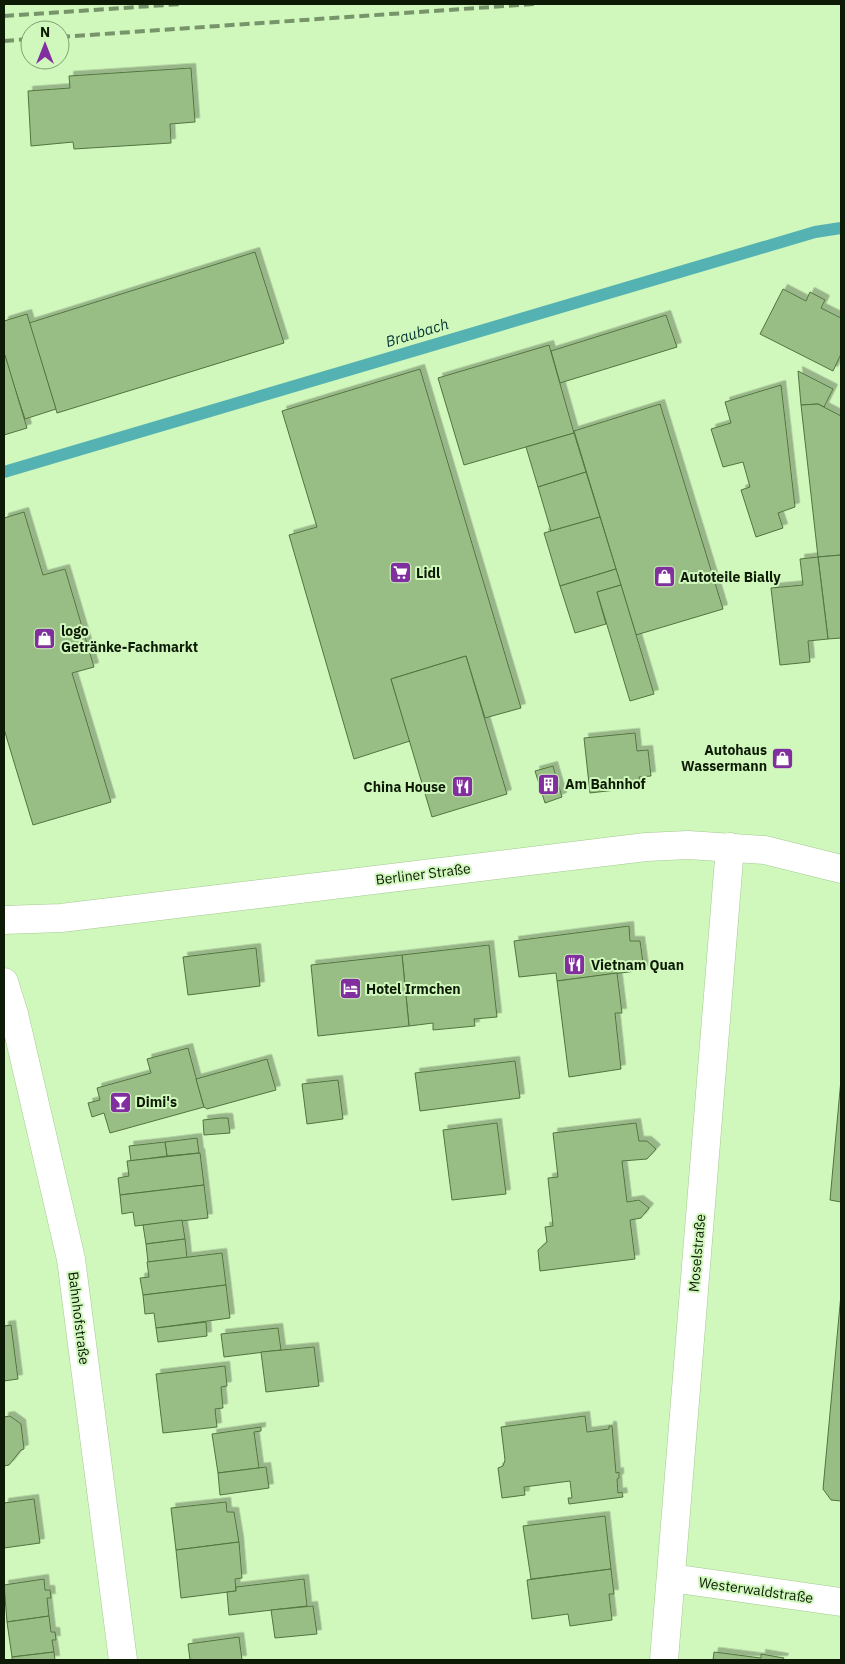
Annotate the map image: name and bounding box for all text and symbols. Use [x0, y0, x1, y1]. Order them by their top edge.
north arrow [20, 20, 70, 70]
text: N [40, 23, 50, 41]
water label: Braubach [383, 314, 451, 351]
supermarket icon: Lidl [388, 561, 412, 585]
place label: Lidl [416, 564, 440, 582]
shop icon: Autoteile Bially [652, 565, 676, 589]
place label: Autoteile Bially [680, 568, 781, 586]
place label: logo Getränke-Fachmarkt [61, 622, 198, 656]
shop icon: logo Getränke-Fachmarkt [33, 627, 57, 651]
place label: Autohaus Wassermann [681, 741, 767, 775]
shop icon: Autohaus Wassermann [771, 746, 795, 770]
building icon: Am Bahnhof [537, 772, 561, 796]
restaurant icon: China House [450, 775, 474, 799]
place label: Am Bahnhof [565, 775, 646, 793]
place label: China House [364, 778, 446, 796]
street label: Berliner Straße [374, 859, 472, 889]
restaurant icon: Vietnam Quan [563, 953, 587, 977]
place label: Vietnam Quan [591, 956, 684, 974]
hotel icon: Hotel Irmchen [338, 977, 362, 1001]
place label: Hotel Irmchen [366, 980, 461, 998]
bar icon: Dimi's [108, 1090, 132, 1114]
place label: Dimi's [136, 1093, 177, 1111]
street label: Moselstraße [685, 1213, 709, 1293]
street label: Bahnhofstraße [64, 1270, 94, 1366]
street label: Westerwaldstraße [698, 1573, 815, 1607]

